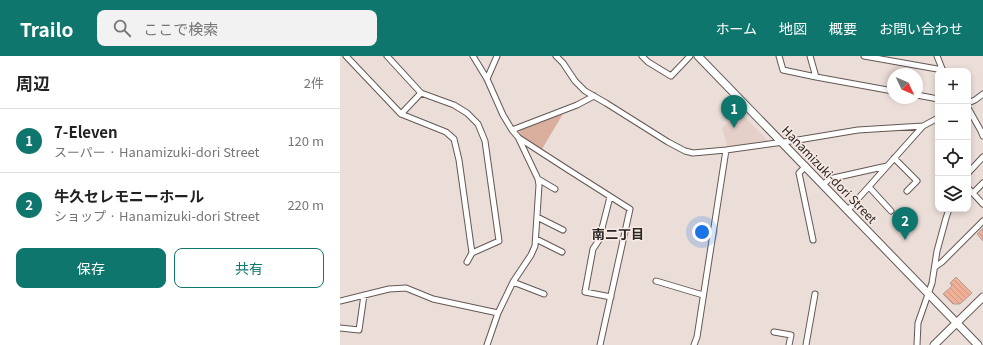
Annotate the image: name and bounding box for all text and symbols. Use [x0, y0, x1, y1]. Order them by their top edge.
search box [97, 10, 377, 46]
text: Trailo [20, 15, 73, 42]
icon: search [111, 17, 133, 39]
text: ここで検索 [143, 18, 218, 39]
text: ホーム [715, 18, 757, 38]
text: 地図 [779, 18, 807, 38]
text: 概要 [829, 18, 857, 38]
text: お問い合わせ [879, 18, 963, 38]
north arrow [887, 68, 923, 104]
map controls [935, 68, 971, 212]
button: + [935, 68, 971, 104]
text: 周辺 [16, 70, 50, 95]
text: 2件 [304, 73, 324, 92]
pin: 1 [721, 95, 747, 128]
button: − [935, 104, 971, 140]
text: 7-Eleven [54, 121, 118, 142]
street label: Hanamizuki-dori Street [779, 121, 882, 227]
text: 1 [25, 131, 33, 150]
text: 120 m [287, 131, 324, 150]
button: locate [935, 140, 971, 176]
text: スーパー · Hanamizuki-dori Street [54, 142, 260, 161]
button: layers [935, 176, 971, 212]
text: 牛久セレモニーホール [54, 185, 204, 206]
text: 2 [25, 195, 33, 214]
text: 220 m [287, 195, 324, 214]
text: ショップ · Hanamizuki-dori Street [54, 206, 260, 225]
pin: 2 [892, 207, 918, 240]
your location [692, 222, 712, 242]
district label: 南二丁目 [592, 224, 644, 243]
button: 保存 [16, 248, 166, 288]
button: 共有 [174, 248, 324, 288]

